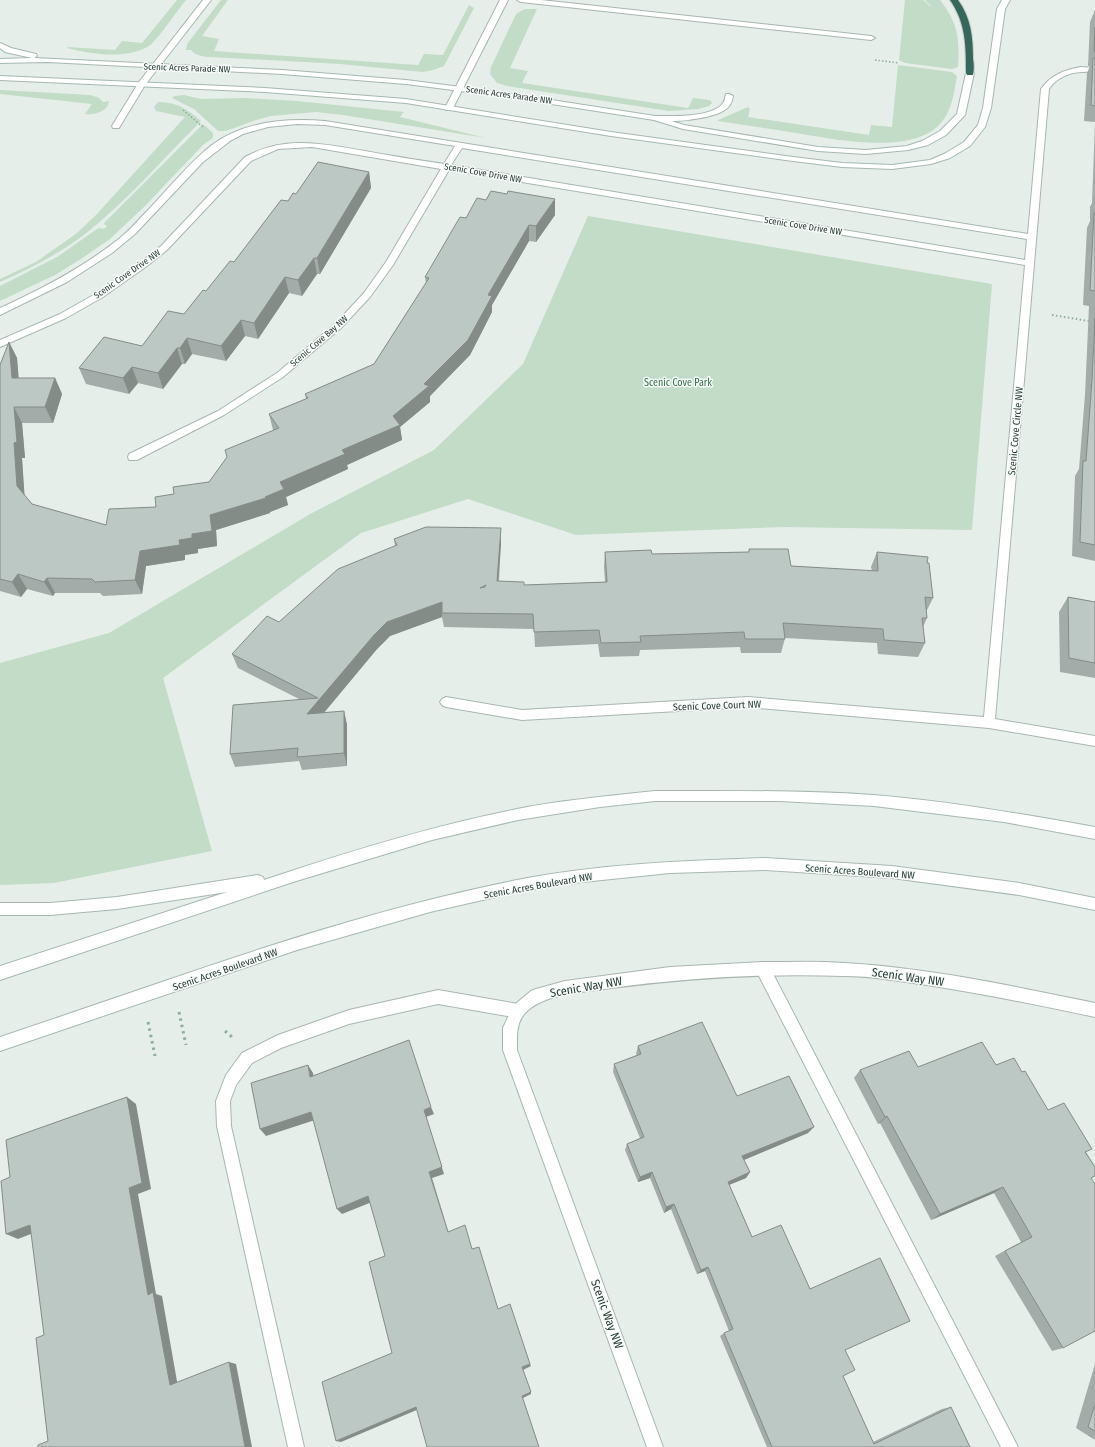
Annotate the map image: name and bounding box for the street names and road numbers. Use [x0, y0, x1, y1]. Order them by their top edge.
street label: Scenic Acres Parade NW [143, 61, 231, 75]
street label: Scenic Acres Parade NW [465, 84, 553, 106]
street label: Scenic Cove Drive NW [443, 161, 523, 185]
street label: Scenic Cove Drive NW [763, 215, 843, 237]
street label: Scenic Cove Drive NW [92, 247, 162, 301]
street label: Scenic Cove Bay NW [288, 313, 350, 369]
street label: Scenic Cove Circle NW [1006, 386, 1026, 476]
street label: Scenic Cove Court NW [673, 698, 762, 714]
street label: Scenic Acres Boulevard NW [805, 862, 916, 882]
street label: Scenic Acres Boulevard NW [483, 870, 594, 901]
street label: Scenic Acres Boulevard NW [171, 946, 280, 994]
street label: Scenic Way NW [871, 965, 945, 989]
street label: Scenic Way NW [549, 974, 623, 1000]
street label: Scenic Way NW [588, 1277, 626, 1351]

